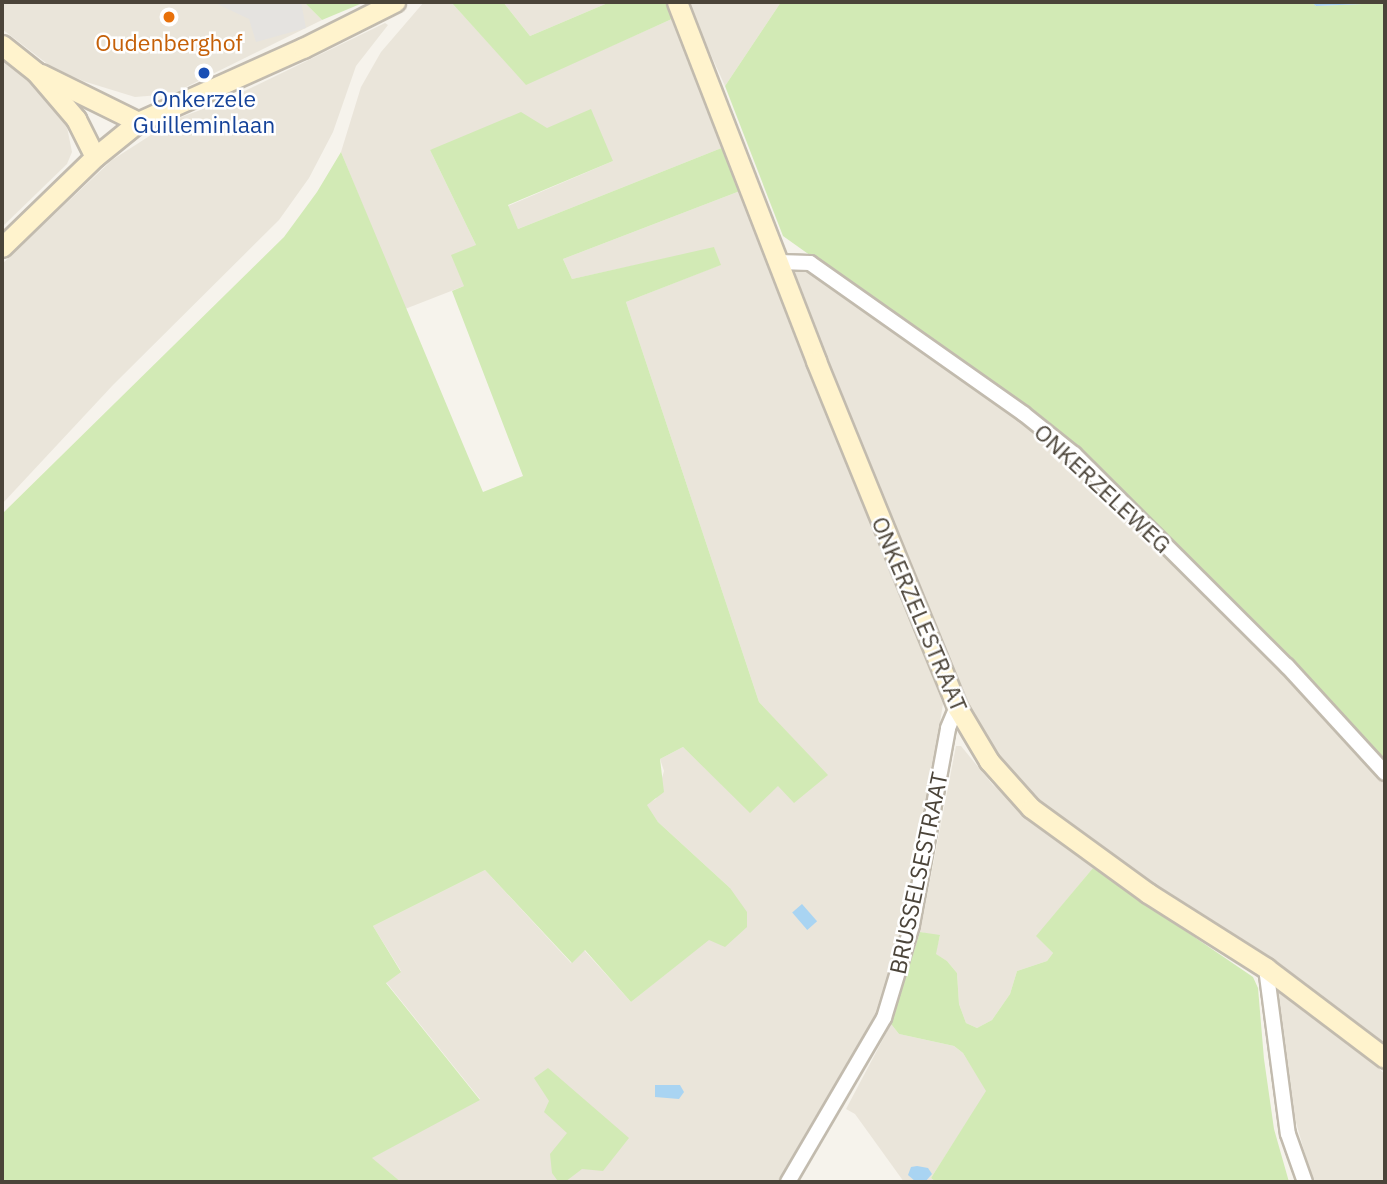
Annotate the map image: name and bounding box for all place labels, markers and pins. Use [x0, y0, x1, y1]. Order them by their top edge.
marker: Oudenberghof [161, 9, 177, 25]
place label: Oudenberghof [95, 28, 243, 56]
marker: Onkerzele Guilleminlaan [196, 65, 212, 81]
place label: Onkerzele Guilleminlaan [133, 84, 275, 138]

